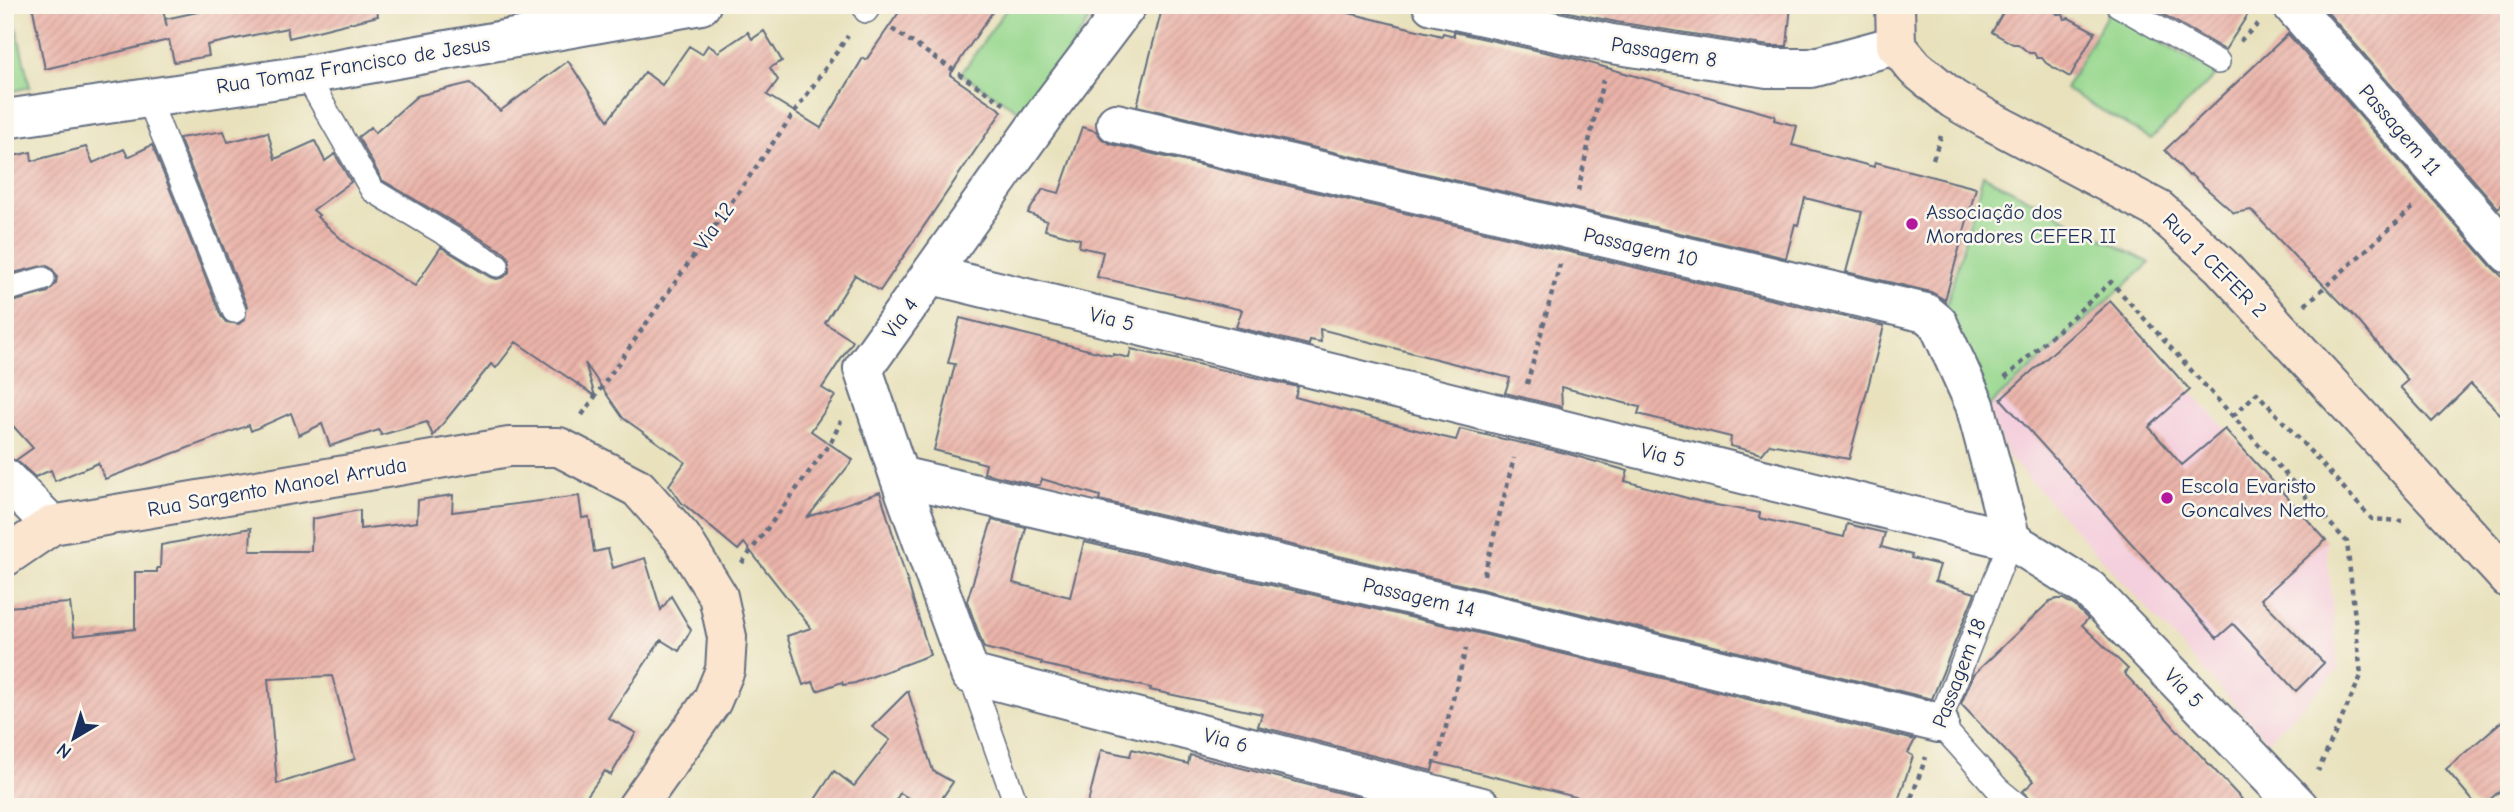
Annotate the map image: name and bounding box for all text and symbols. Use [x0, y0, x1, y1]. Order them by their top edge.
street label: Rua Tomaz Francisco de Jesus [214, 31, 492, 99]
street label: Passagem 8 [1609, 32, 1719, 72]
street label: Passagem 11 [2354, 80, 2446, 180]
street label: Via 12 [689, 197, 739, 255]
place label: Associação dos Moradores CEFER II [1926, 200, 2116, 248]
street label: Rua 1 CEFER 2 [2158, 208, 2272, 322]
marker: Associação dos Moradores CEFER II [1904, 216, 1920, 232]
street label: Passagem 10 [1581, 222, 1701, 272]
street label: Via 4 [877, 293, 923, 343]
street label: Via 5 [1087, 302, 1137, 336]
street label: Via 5 [1638, 438, 1688, 472]
street label: Rua Sargento Manoel Arruda [145, 452, 409, 522]
place label: Escola Evaristo Goncalves Netto [2181, 474, 2326, 522]
marker: Escola Evaristo Goncalves Netto [2159, 490, 2175, 506]
street label: Passagem 14 [1361, 572, 1477, 622]
street label: Passagem 18 [1927, 615, 1991, 731]
street label: Via 5 [2160, 663, 2208, 713]
north arrow [38, 704, 108, 774]
street label: Via 6 [1201, 723, 1251, 757]
text: N [52, 738, 76, 763]

